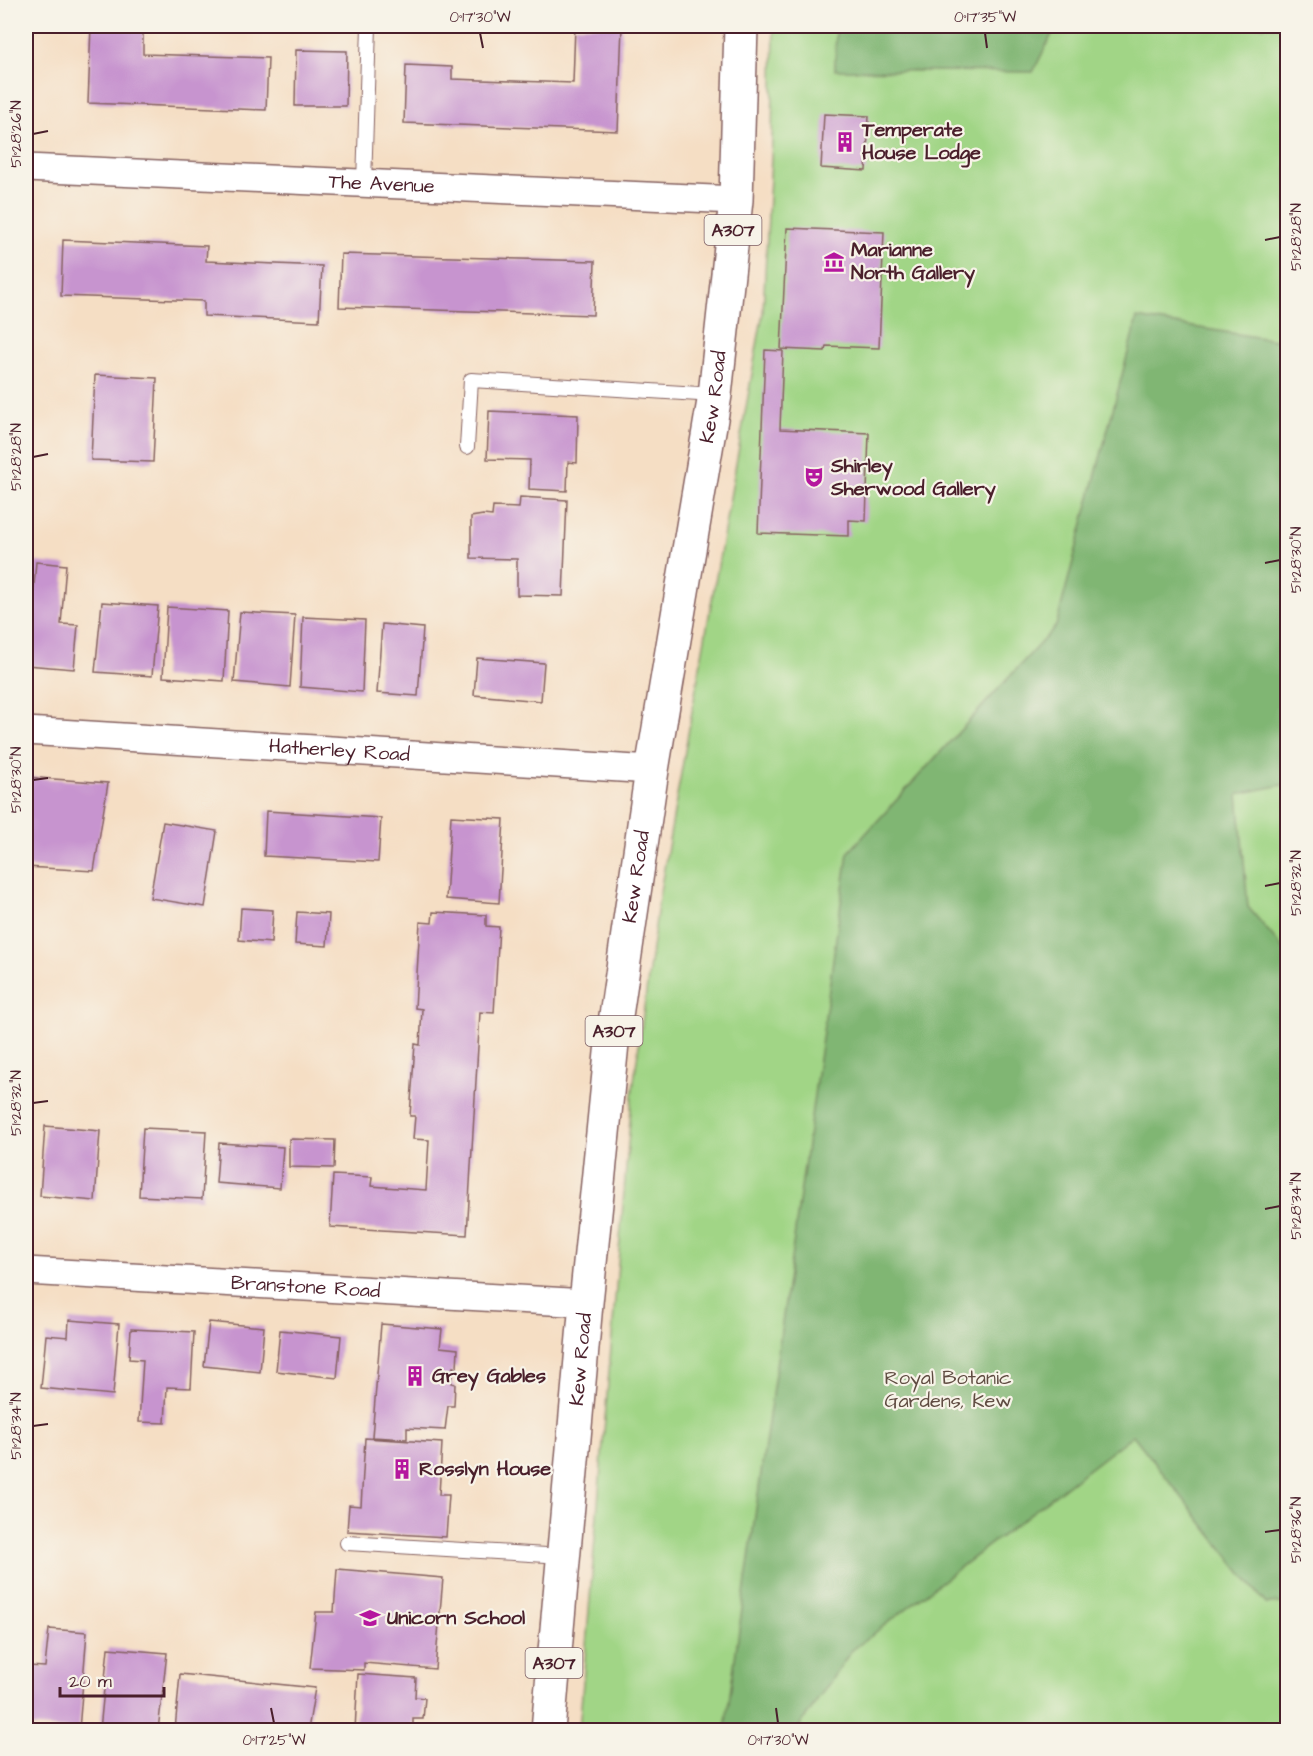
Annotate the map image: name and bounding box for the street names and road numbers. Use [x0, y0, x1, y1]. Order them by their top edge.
street label: The Avenue [328, 168, 435, 200]
road number: A307 [704, 215, 762, 245]
street label: Kew Road [693, 349, 734, 445]
street label: Hatherley Road [268, 732, 411, 769]
street label: Kew Road [616, 829, 657, 925]
road number: A307 [586, 1016, 642, 1046]
street label: Branstone Road [230, 1269, 381, 1305]
street label: Kew Road [563, 1312, 599, 1407]
road number: A307 [526, 1648, 582, 1678]

